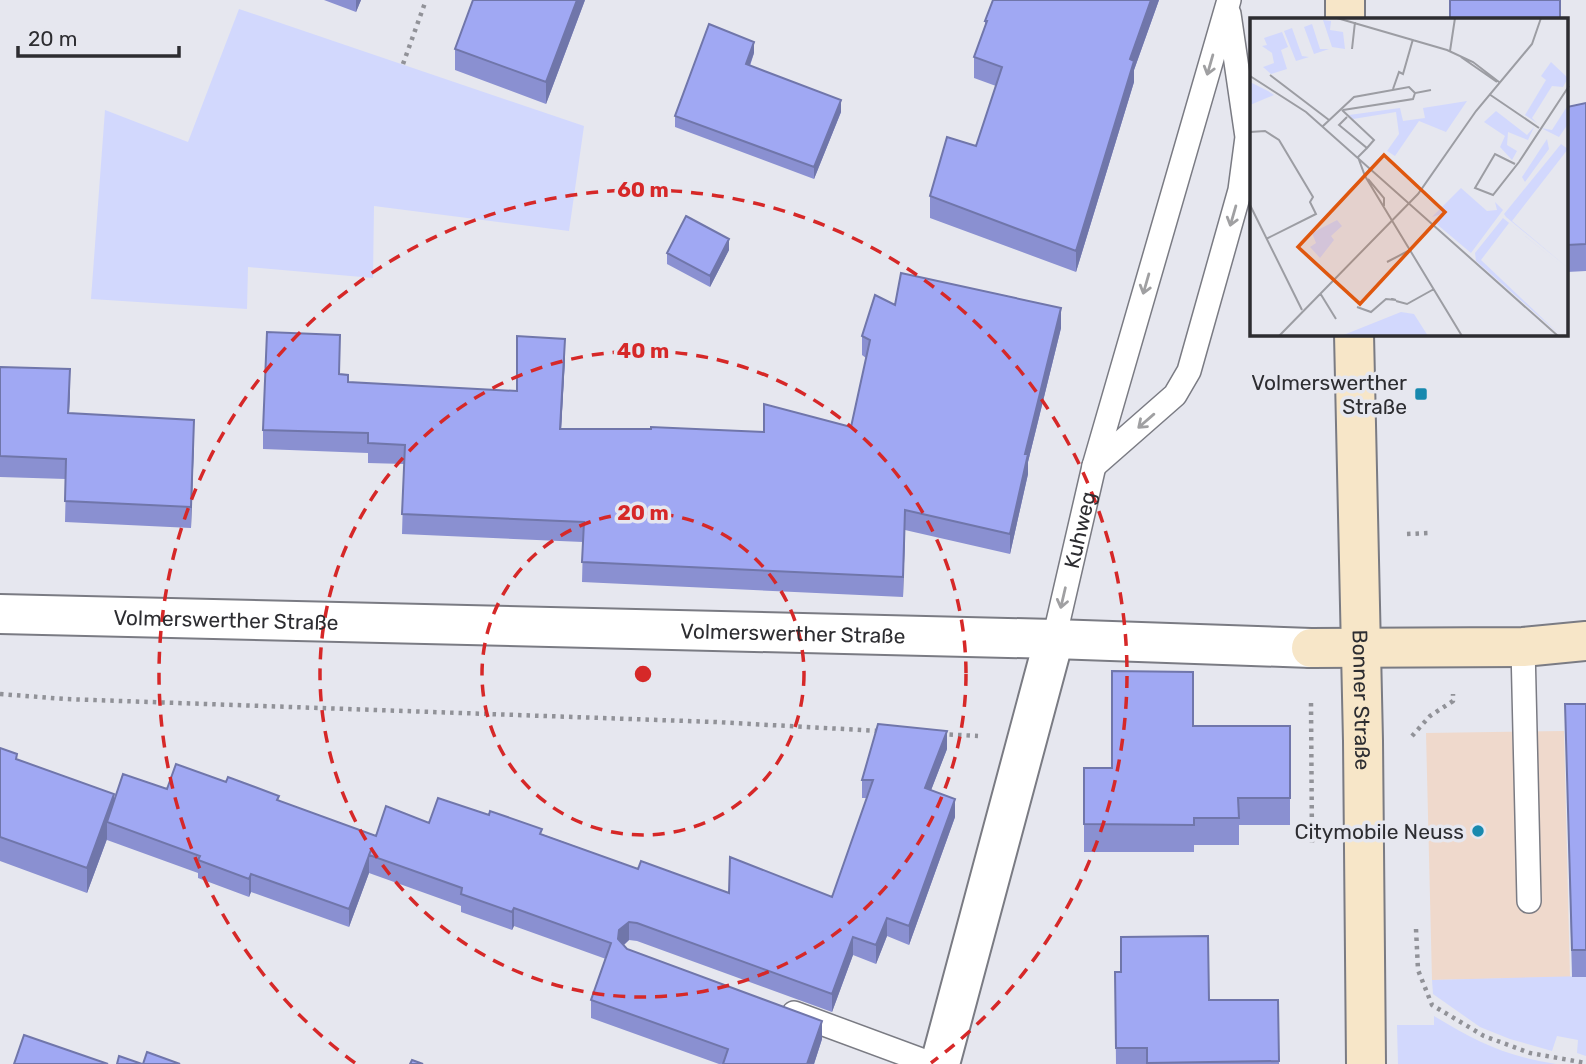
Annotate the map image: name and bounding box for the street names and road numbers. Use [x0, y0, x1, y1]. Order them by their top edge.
street label: Kuhweg [1058, 489, 1100, 571]
street label: Volmerswerther Straße [113, 604, 339, 635]
street label: Volmerswerther Straße [680, 618, 906, 648]
street label: Bonner Straße [1348, 629, 1376, 770]

